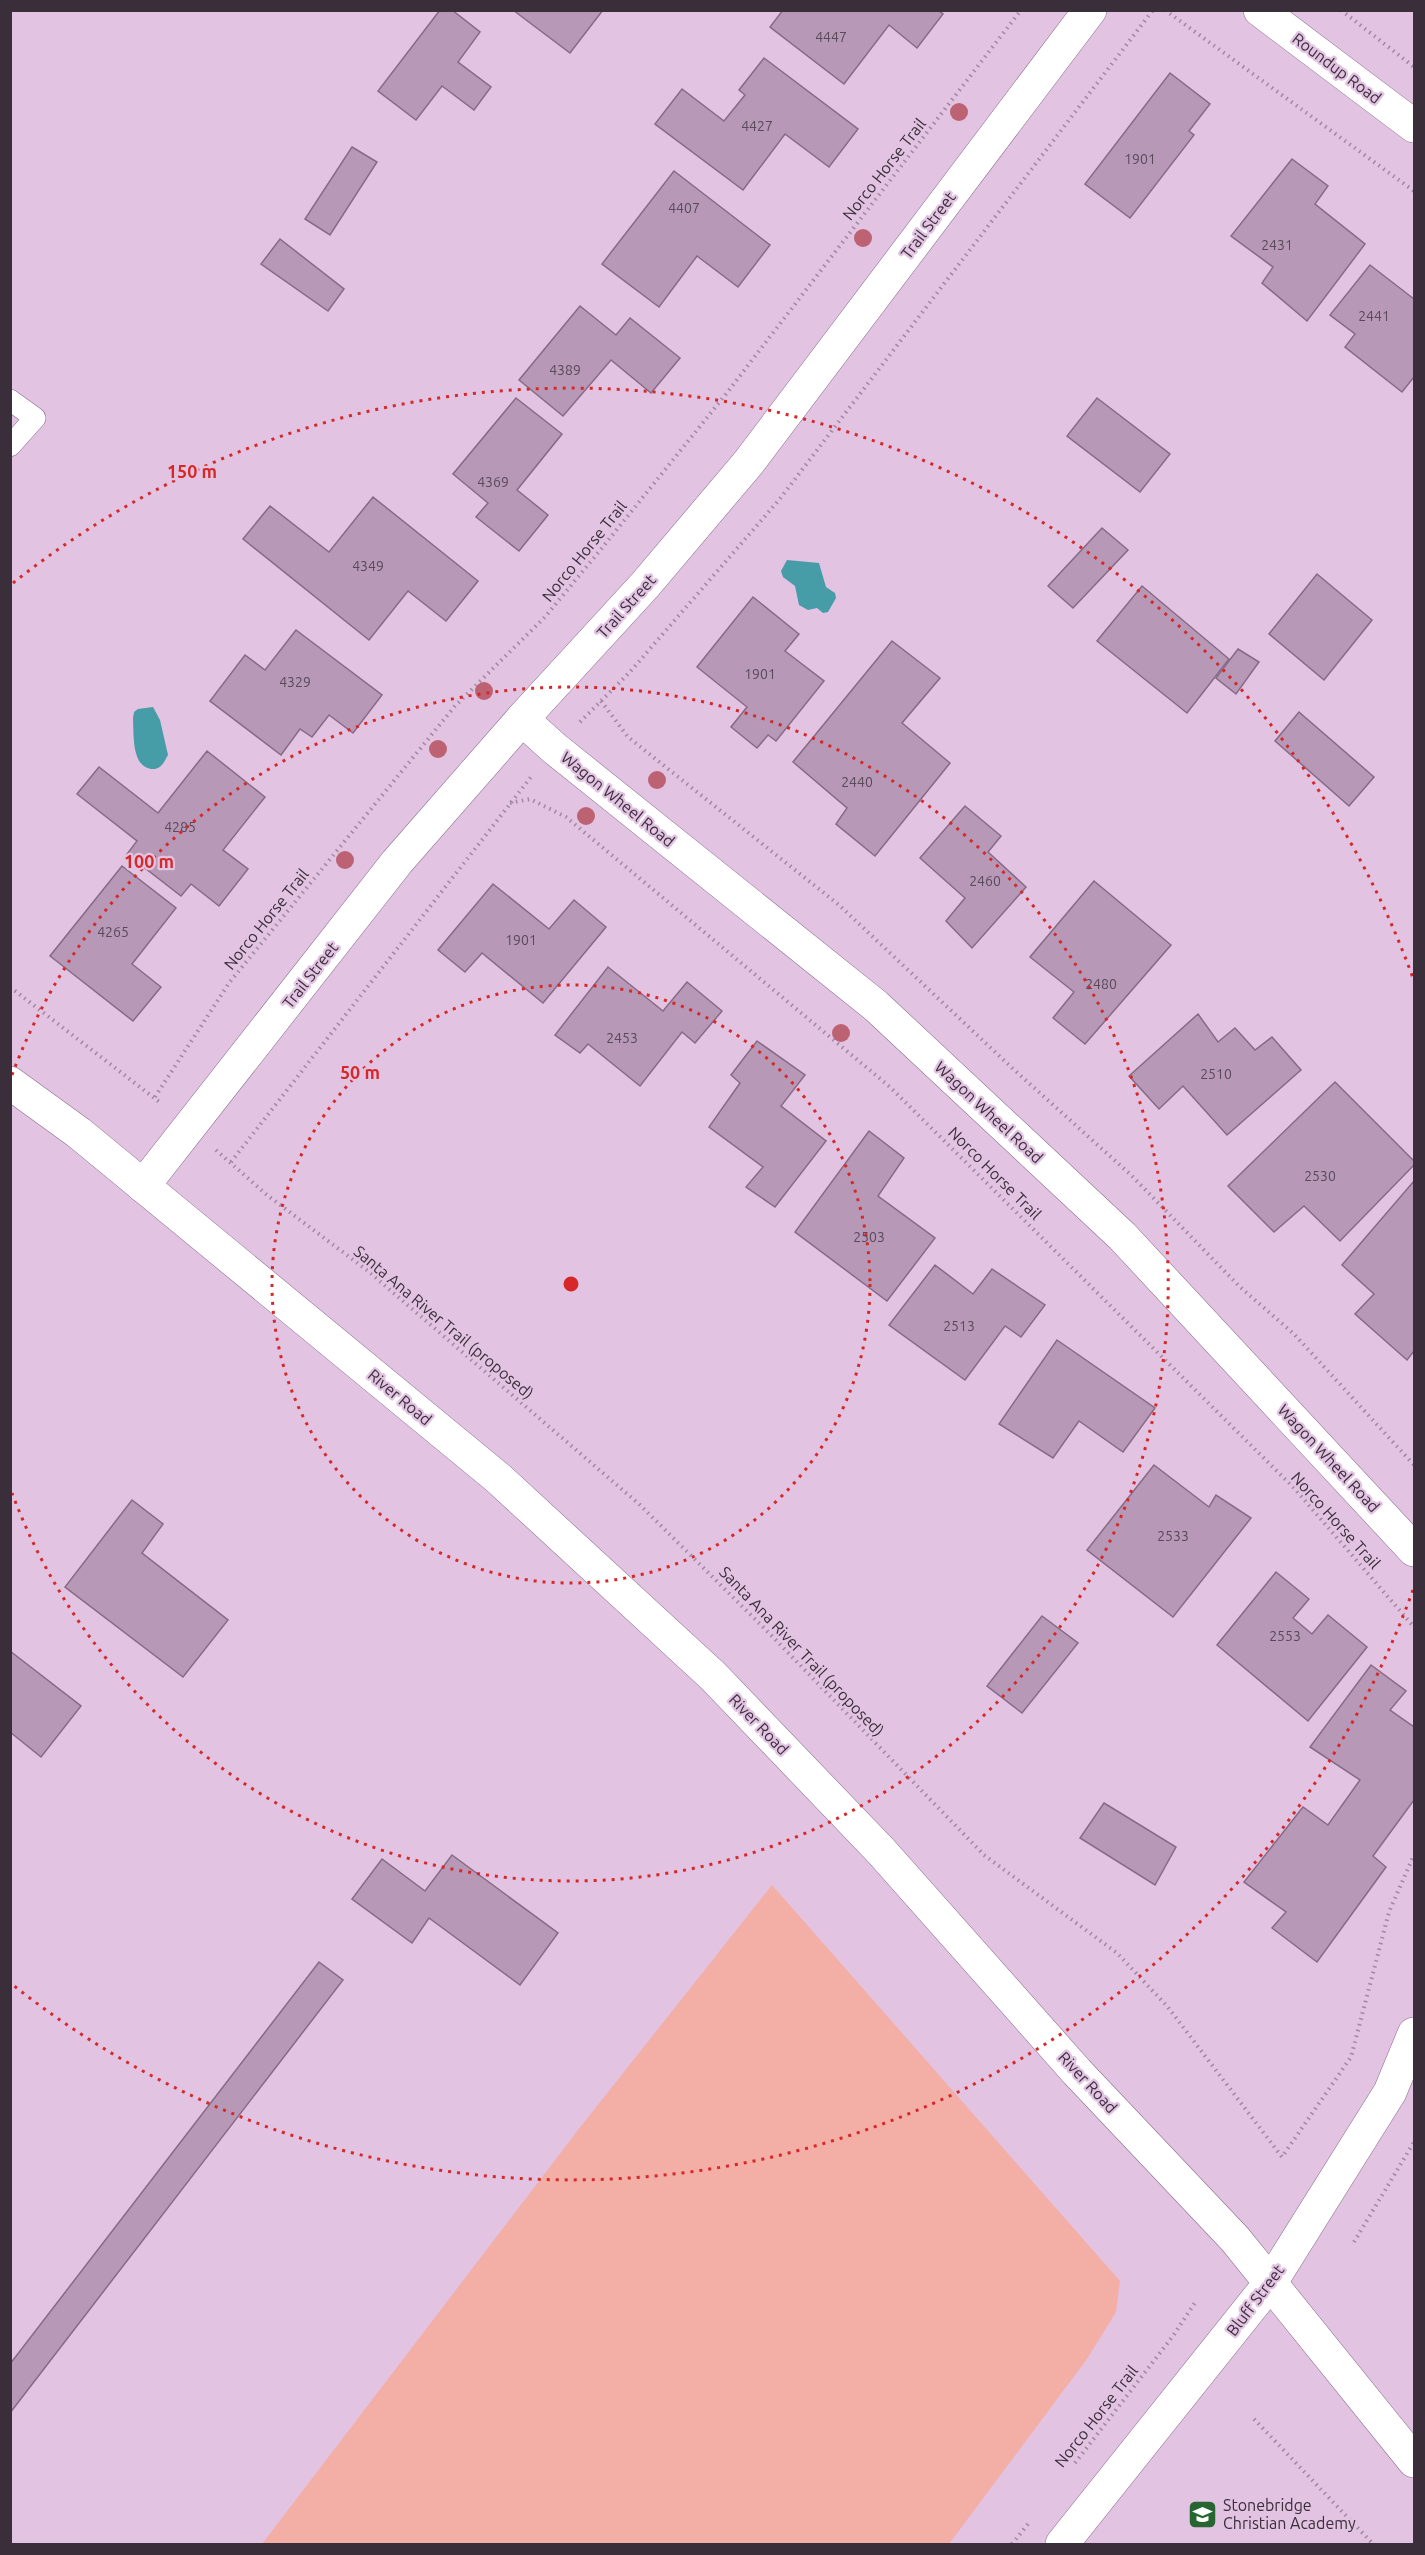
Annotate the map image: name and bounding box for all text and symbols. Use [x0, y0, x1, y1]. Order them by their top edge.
house number: 4447 [815, 29, 847, 45]
street label: Roundup Road [1289, 29, 1385, 107]
street label: Norco Horse Trail [839, 115, 929, 223]
house number: 4427 [741, 118, 773, 134]
house number: 1901 [1124, 151, 1156, 167]
street label: Trail Street [897, 187, 959, 262]
house number: 4407 [668, 200, 700, 216]
house number: 2431 [1261, 237, 1293, 253]
house number: 2441 [1358, 308, 1390, 324]
house number: 4389 [549, 362, 581, 378]
text: 150 m [167, 461, 217, 481]
house number: 4369 [477, 474, 509, 490]
street label: Norco Horse Trail [538, 497, 630, 605]
house number: 4349 [352, 558, 384, 574]
street label: Trail Street [593, 570, 660, 641]
house number: 1901 [744, 666, 776, 682]
house number: 4329 [279, 674, 311, 690]
street label: Wagon Wheel Road [558, 748, 678, 850]
house number: 2440 [841, 774, 873, 790]
house number: 4285 [164, 819, 196, 835]
text: 100 m [124, 851, 174, 871]
street label: Norco Horse Trail [220, 865, 312, 973]
house number: 2460 [969, 873, 1001, 889]
house number: 4265 [97, 924, 129, 940]
house number: 1901 [505, 932, 537, 948]
street label: Trail Street [279, 938, 342, 1012]
house number: 2480 [1085, 976, 1117, 992]
house number: 2453 [606, 1030, 638, 1046]
street label: Wagon Wheel Road [932, 1058, 1046, 1166]
text: 50 m [340, 1062, 380, 1082]
house number: 2510 [1200, 1066, 1232, 1082]
street label: Norco Horse Trail [945, 1123, 1045, 1223]
house number: 2530 [1304, 1168, 1336, 1184]
house number: 2503 [853, 1229, 885, 1245]
street label: Santa Ana River Trail (proposed) [350, 1242, 537, 1403]
centre of rings [561, 1274, 581, 1294]
house number: 2513 [943, 1318, 975, 1334]
street label: River Road [365, 1365, 435, 1429]
street label: Wagon Wheel Road [1275, 1401, 1383, 1515]
street label: Norco Horse Trail [1288, 1468, 1384, 1572]
house number: 2533 [1157, 1528, 1189, 1544]
street label: Santa Ana River Trail (proposed) [715, 1563, 888, 1740]
house number: 2553 [1269, 1628, 1301, 1644]
street label: River Road [726, 1690, 792, 1758]
street label: River Road [1055, 2048, 1121, 2116]
street label: Bluff Street [1223, 2260, 1288, 2339]
street label: Norco Horse Trail [1051, 2362, 1141, 2470]
place label: Stonebridge Christian Academy [1223, 2496, 1356, 2532]
school or university icon: Stonebridge Christian Academy [1186, 2498, 1218, 2530]

